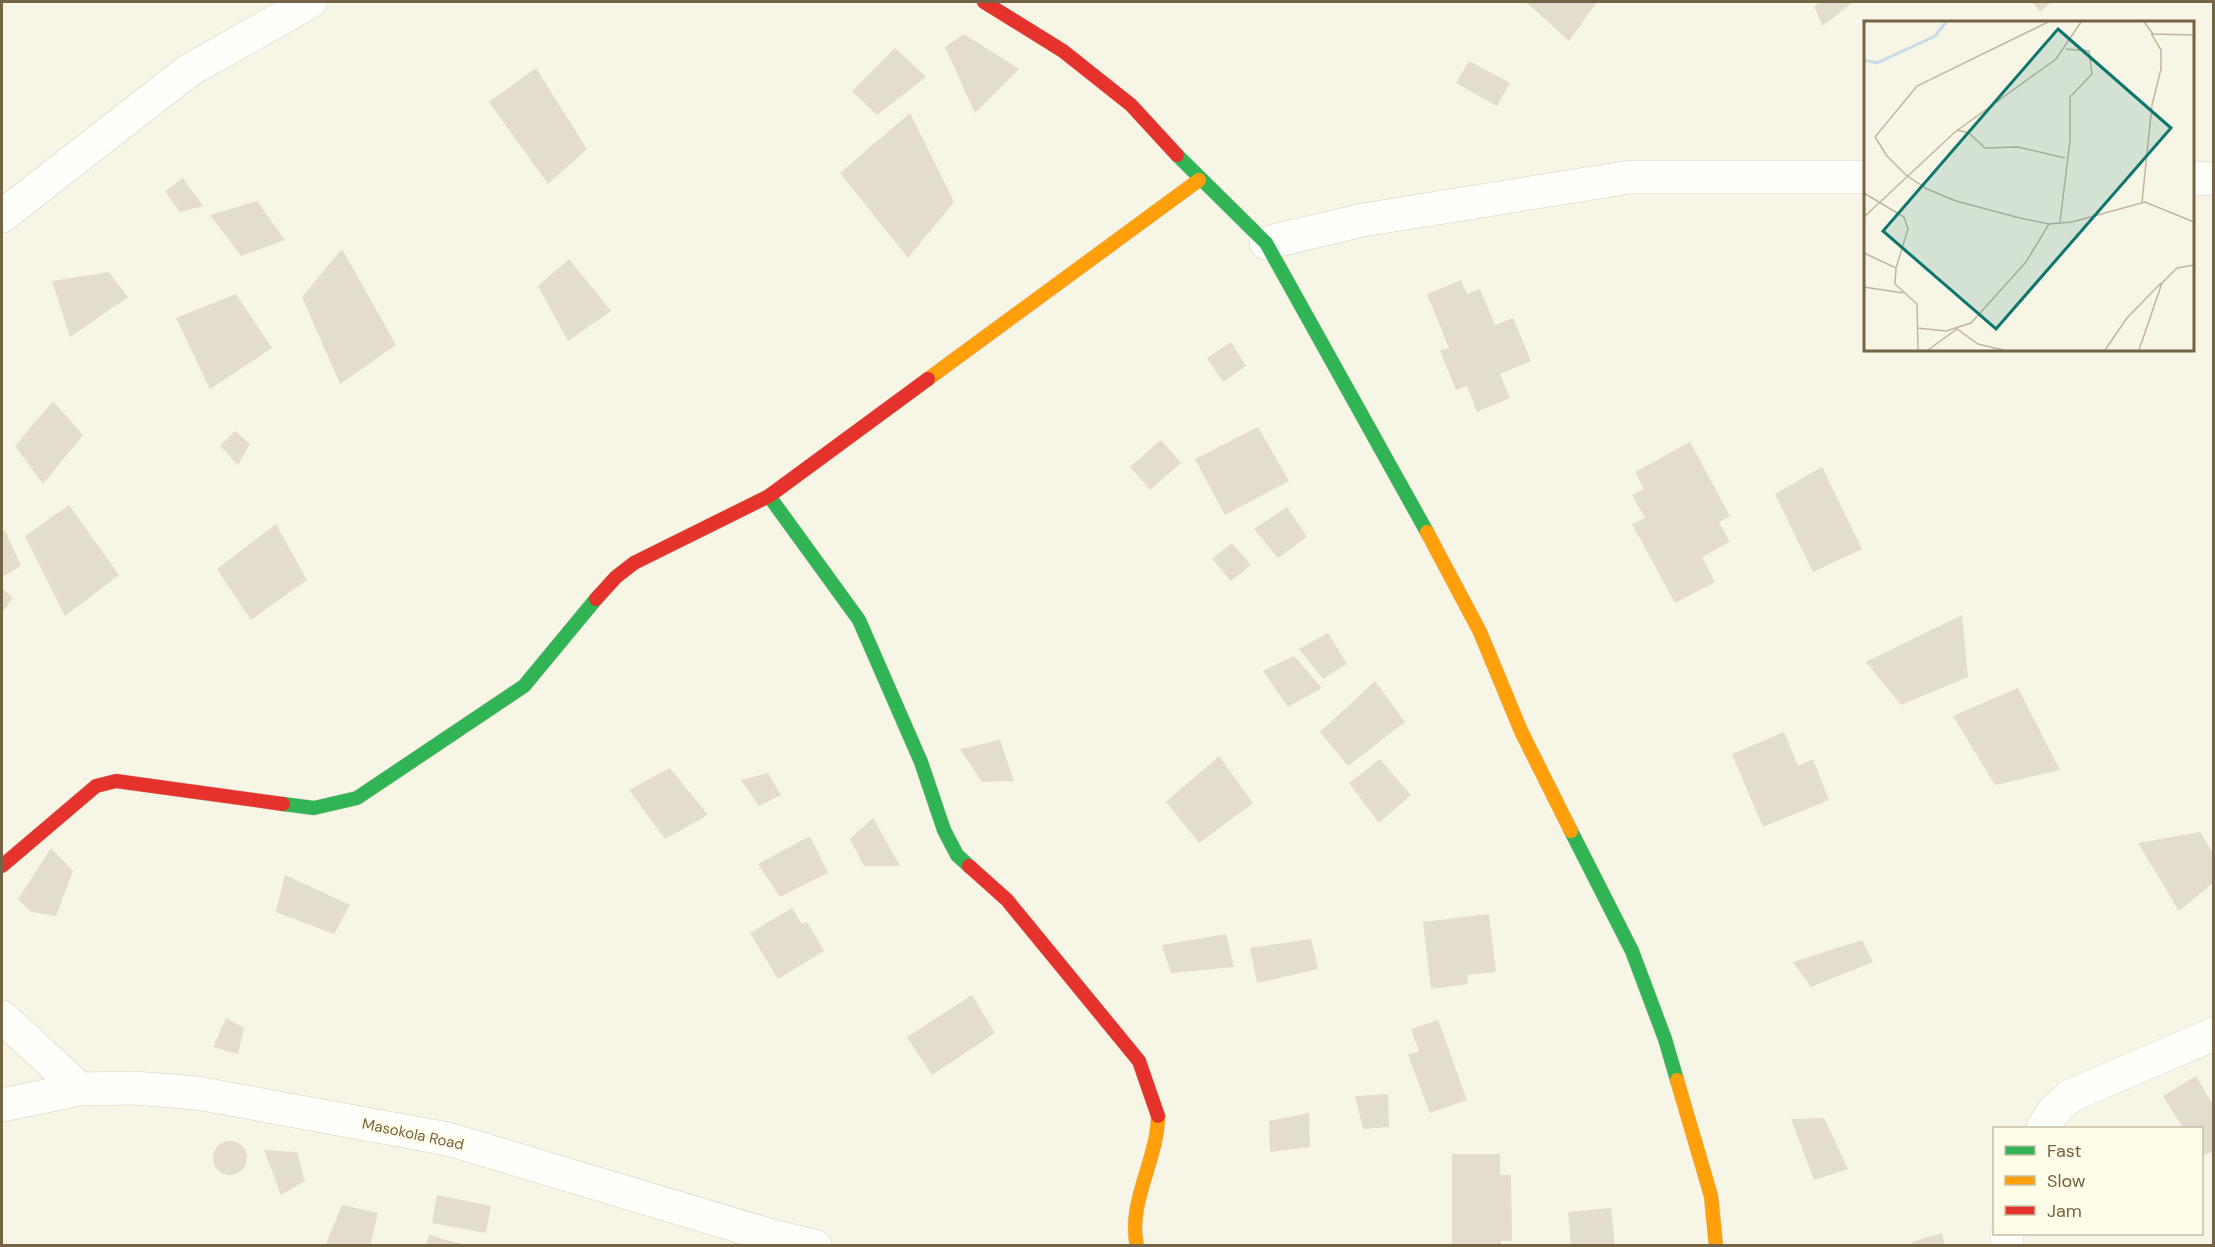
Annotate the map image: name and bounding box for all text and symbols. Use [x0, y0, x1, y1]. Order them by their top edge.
inset map [1864, 21, 2194, 351]
street label: Masokola Road [360, 1113, 466, 1155]
legend [1993, 1127, 2203, 1235]
text: Fast [2047, 1139, 2082, 1163]
text: Slow [2047, 1169, 2086, 1193]
text: Jam [2047, 1199, 2082, 1223]

